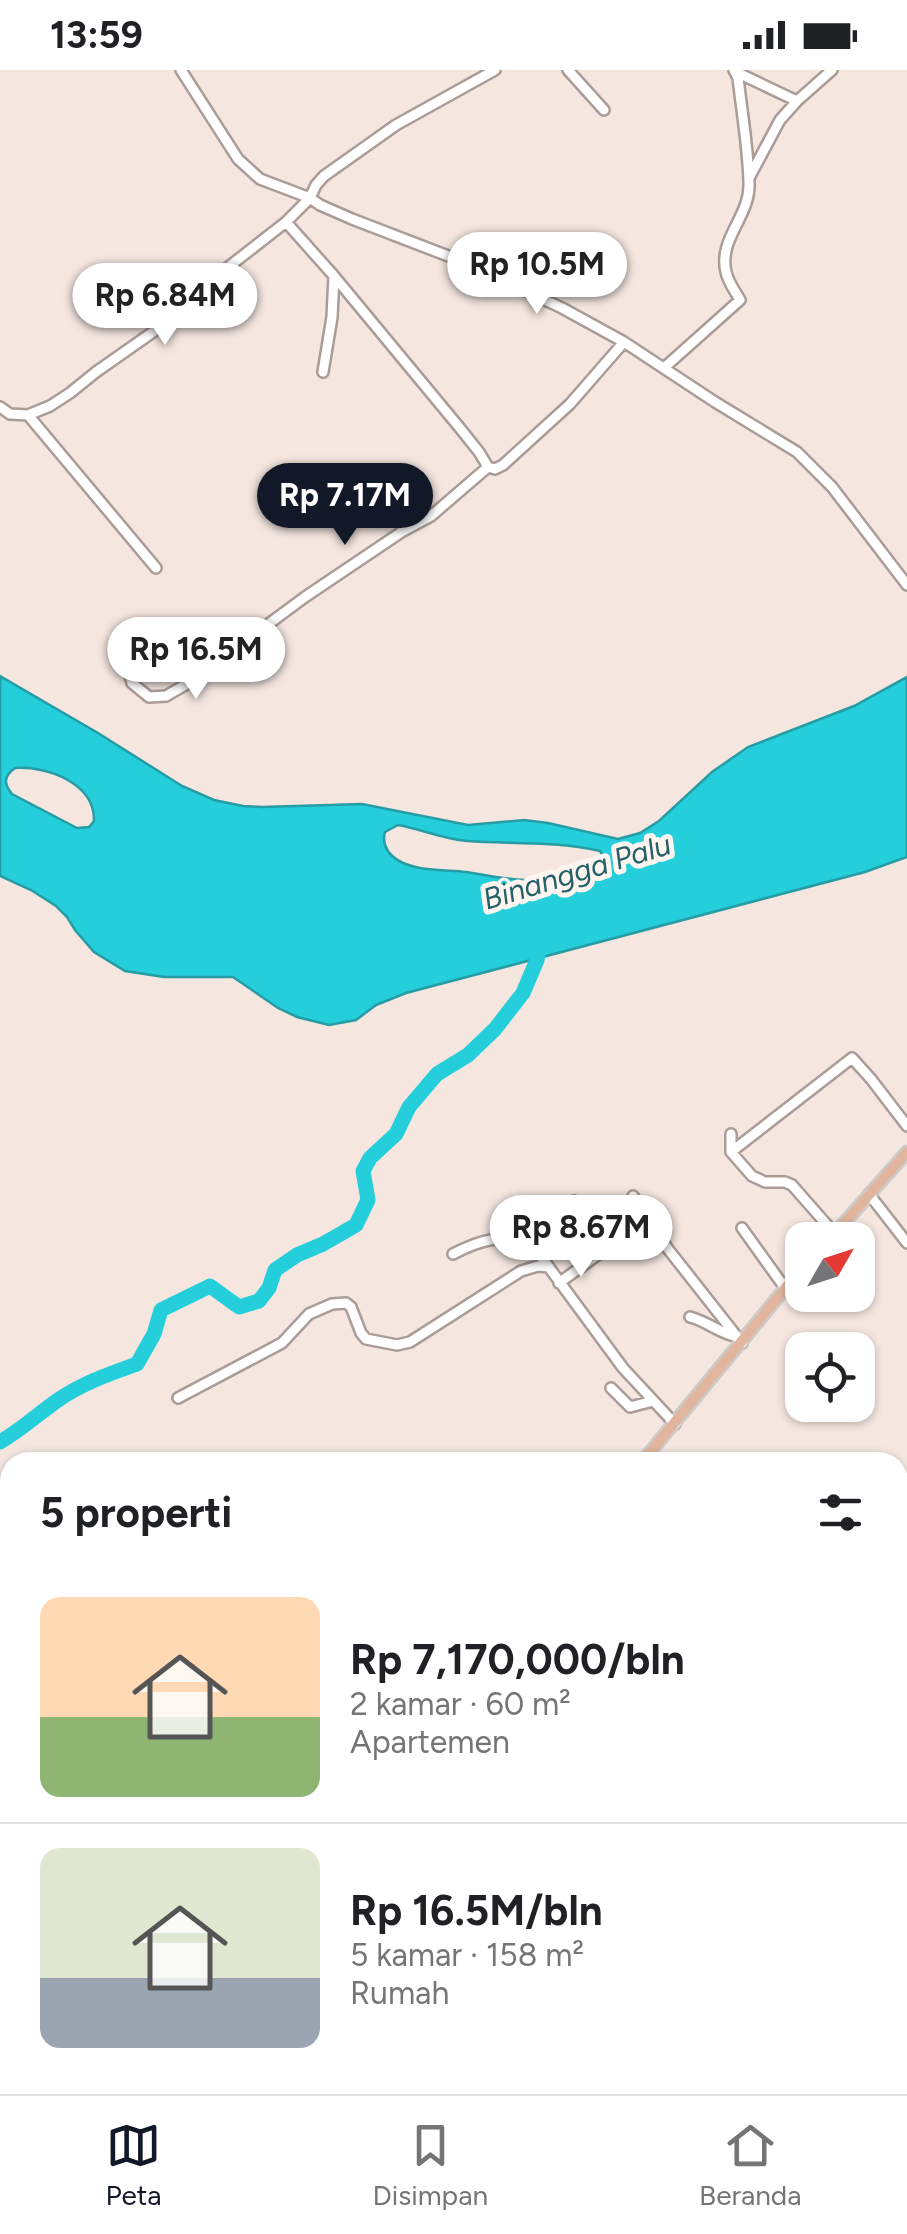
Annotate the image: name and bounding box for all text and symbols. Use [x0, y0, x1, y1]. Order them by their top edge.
text: 13:59 [50, 12, 143, 58]
pin: Rp 10.5M [434, 232, 640, 317]
text: Rp 10.5M [469, 245, 605, 283]
pin: Rp 6.84M [62, 263, 268, 348]
text: Rp 6.84M [94, 276, 236, 314]
pin: Rp 7.17M [242, 463, 448, 548]
text: Rp 7.17M [279, 476, 411, 514]
pin: Rp 16.5M [93, 617, 299, 702]
text: Rp 16.5M [129, 630, 263, 668]
water label: Binangga Palu [478, 825, 675, 918]
pin: Rp 8.67M [478, 1195, 684, 1280]
text: Rp 8.67M [512, 1208, 650, 1246]
north arrow [785, 1222, 875, 1312]
map controls [785, 1222, 875, 1422]
button: locate [785, 1332, 875, 1422]
icon: filters [813, 1485, 868, 1540]
text: 5 properti [40, 1487, 232, 1538]
text: Rp 7,170,000/bln [350, 1634, 685, 1685]
icon: home [120, 1637, 240, 1757]
text: 2 kamar · 60 m² [350, 1685, 571, 1723]
text: Apartemen [350, 1723, 510, 1761]
text: Rp 16.5M/bln [350, 1885, 603, 1936]
icon: home [120, 1888, 240, 2008]
text: 5 kamar · 158 m² [350, 1936, 584, 1974]
text: Rumah [350, 1974, 449, 2012]
tab: Peta [105, 2118, 162, 2212]
tab: Disimpan [372, 2118, 488, 2212]
tab: Beranda [699, 2118, 801, 2212]

